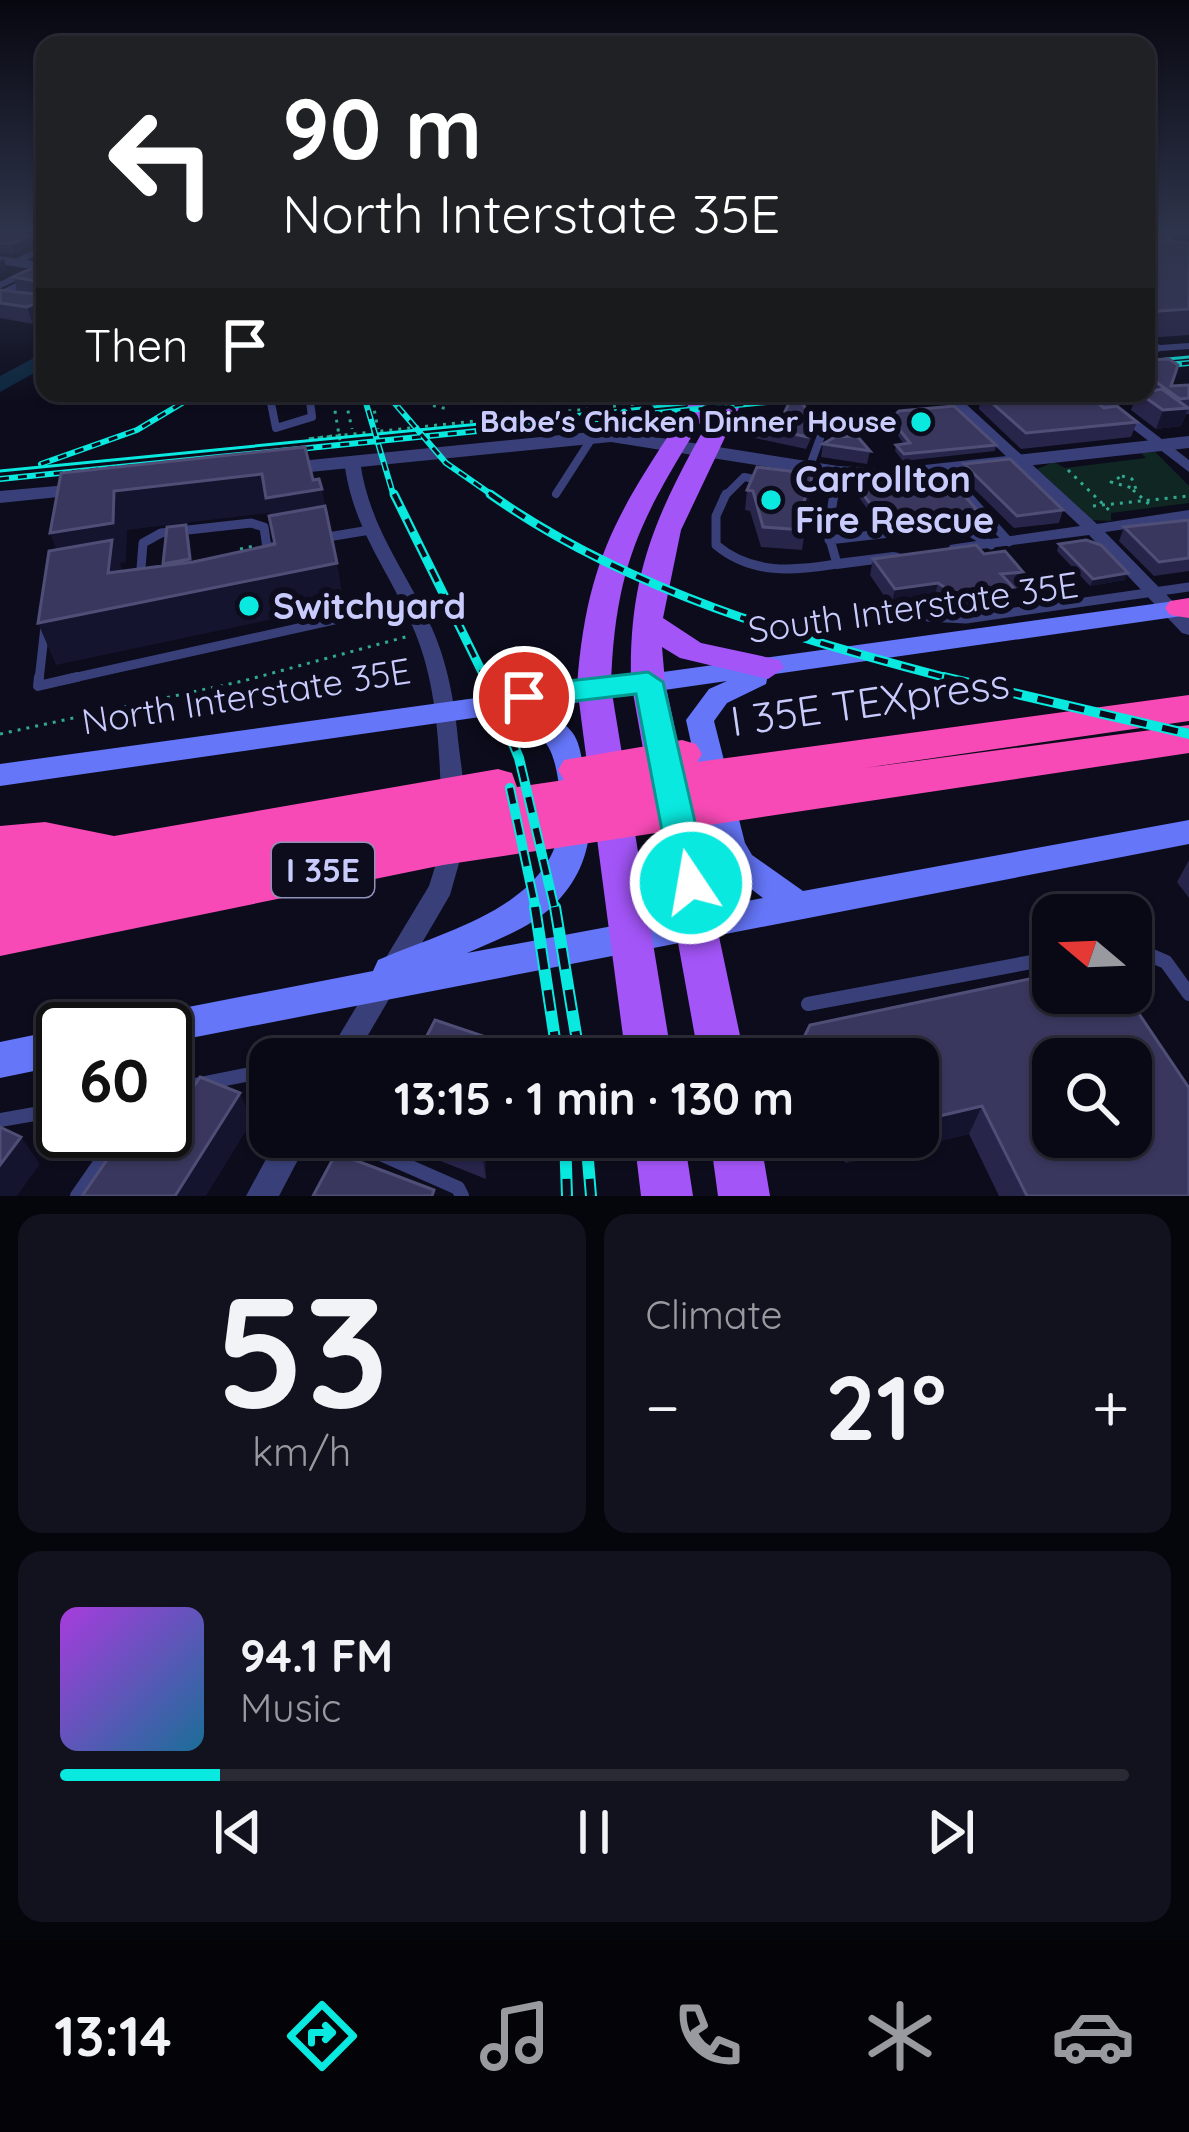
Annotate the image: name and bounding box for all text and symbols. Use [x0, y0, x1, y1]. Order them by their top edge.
text: 90 m [282, 75, 482, 180]
icon: left [84, 84, 240, 240]
text: North Interstate 35E [282, 179, 781, 247]
icon: arrive [212, 312, 278, 378]
text: Then [84, 317, 188, 373]
place label: Babe's Chicken Dinner House [480, 402, 897, 440]
marker: Babe's Chicken Dinner House [908, 409, 934, 435]
place label: Carrollton Fire Rescue [795, 456, 994, 542]
marker: Carrollton Fire Rescue [758, 487, 784, 513]
street label: South Interstate 35E [745, 561, 1081, 652]
place label: Switchyard [273, 583, 466, 628]
marker: Switchyard [236, 593, 262, 619]
pin [473, 646, 575, 748]
street label: North Interstate 35E [78, 647, 414, 744]
street label: I 35E TEXpress [727, 656, 1013, 747]
icon: arrive [491, 664, 557, 730]
position arrow [628, 820, 754, 946]
road number: I 35E [272, 843, 374, 897]
north arrow [1032, 894, 1152, 1014]
map controls [1032, 894, 1152, 1158]
speed limit sign: 60 [36, 1002, 192, 1158]
button: search [1032, 1038, 1152, 1158]
text: 13:15 · 1 min · 130 m [394, 1070, 794, 1126]
text: 53 [215, 1251, 389, 1446]
text: Climate [646, 1290, 783, 1339]
text: 21° [825, 1350, 947, 1463]
text: − [646, 1365, 680, 1448]
text: + [1092, 1365, 1129, 1448]
text: km/h [252, 1427, 351, 1476]
text: 94.1 FM [240, 1627, 393, 1683]
text: Music [240, 1683, 341, 1732]
icon: previous [205, 1799, 271, 1865]
icon: pause [561, 1799, 627, 1865]
icon: next [918, 1799, 984, 1865]
icon: directions [280, 1994, 364, 2078]
icon: music [473, 1994, 557, 2078]
icon: phone [666, 1994, 750, 2078]
icon: climate [858, 1994, 942, 2078]
icon: car [1051, 1994, 1135, 2078]
text: 13:14 [54, 2002, 172, 2070]

